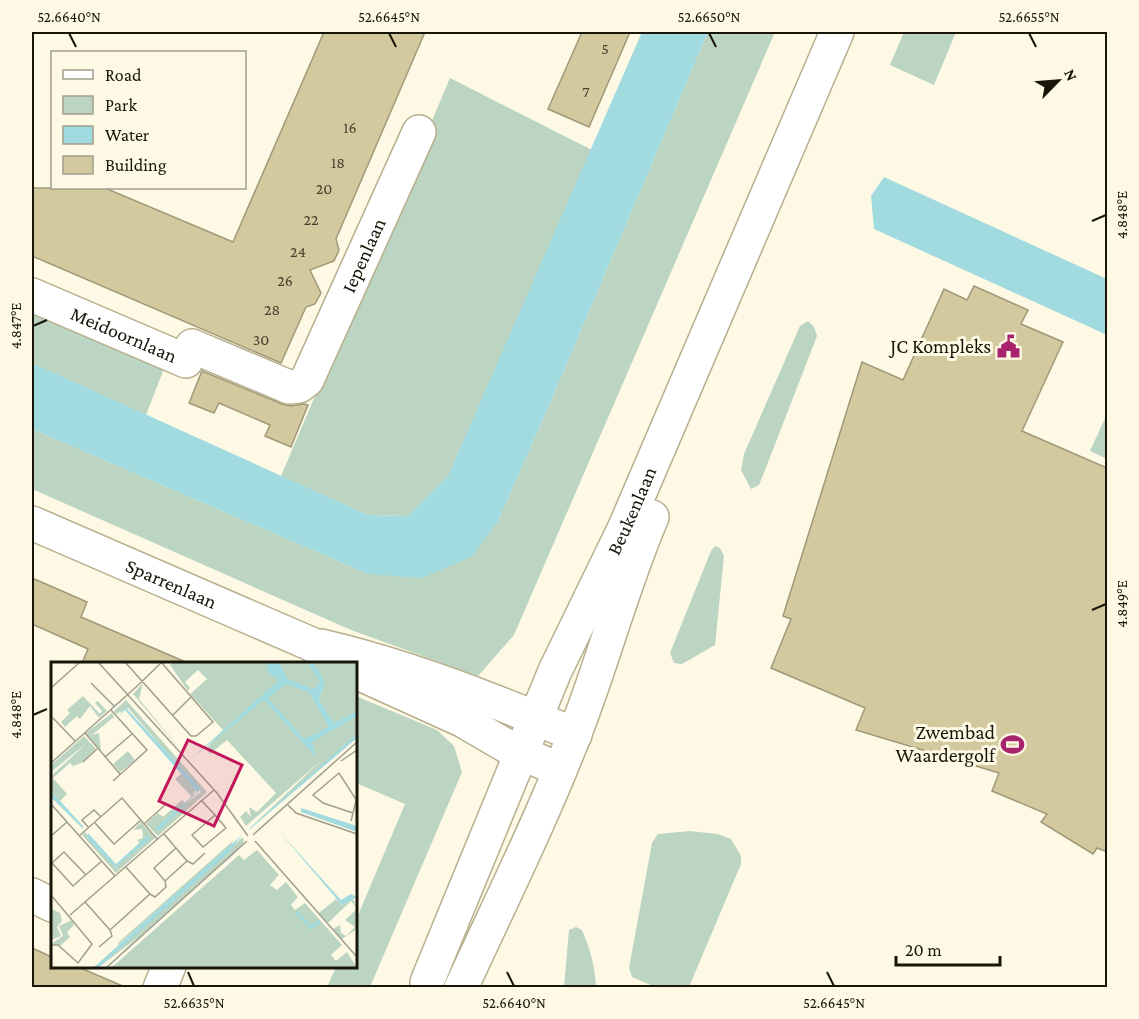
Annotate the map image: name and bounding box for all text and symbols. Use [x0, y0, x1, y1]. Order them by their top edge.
text: 52.6640°N [37, 9, 101, 25]
text: 52.6645°N [358, 9, 420, 25]
text: 52.6650°N [678, 9, 741, 25]
text: 52.6655°N [998, 9, 1060, 25]
house number: 5 [601, 40, 609, 57]
legend [51, 51, 246, 189]
north arrow [1028, 51, 1088, 111]
text: Road [105, 65, 142, 85]
text: N [1061, 66, 1081, 83]
house number: 7 [582, 83, 590, 100]
text: Park [105, 95, 137, 115]
house number: 16 [343, 119, 357, 136]
text: Water [105, 125, 150, 145]
house number: 18 [331, 154, 345, 171]
text: Building [105, 155, 167, 175]
house number: 20 [316, 180, 332, 197]
text: 4.848°E [1114, 191, 1130, 239]
house number: 22 [303, 211, 319, 228]
street label: Iepenlaan [337, 214, 390, 296]
house number: 24 [290, 243, 306, 260]
house number: 26 [277, 272, 293, 289]
house number: 28 [264, 301, 280, 318]
street label: Meidoornlaan [67, 302, 181, 367]
text: 4.847°E [8, 303, 24, 349]
house number: 30 [253, 331, 269, 348]
public building icon: JC Kompleks [996, 333, 1022, 359]
place label: JC Kompleks [888, 335, 991, 358]
street label: Beukenlaan [602, 463, 661, 558]
street label: Sparrenlaan [123, 554, 221, 613]
text: 4.849°E [1114, 580, 1130, 628]
inset map [51, 662, 357, 968]
text: 4.848°E [8, 691, 24, 739]
place label: Zwembad Waardergolf [896, 721, 996, 767]
sports icon: Zwembad Waardergolf [1000, 731, 1026, 757]
scale bar [896, 929, 1000, 967]
text: 20 m [905, 940, 942, 960]
text: 52.6635°N [163, 995, 225, 1011]
text: 52.6640°N [482, 995, 546, 1011]
text: 52.6645°N [803, 995, 865, 1011]

